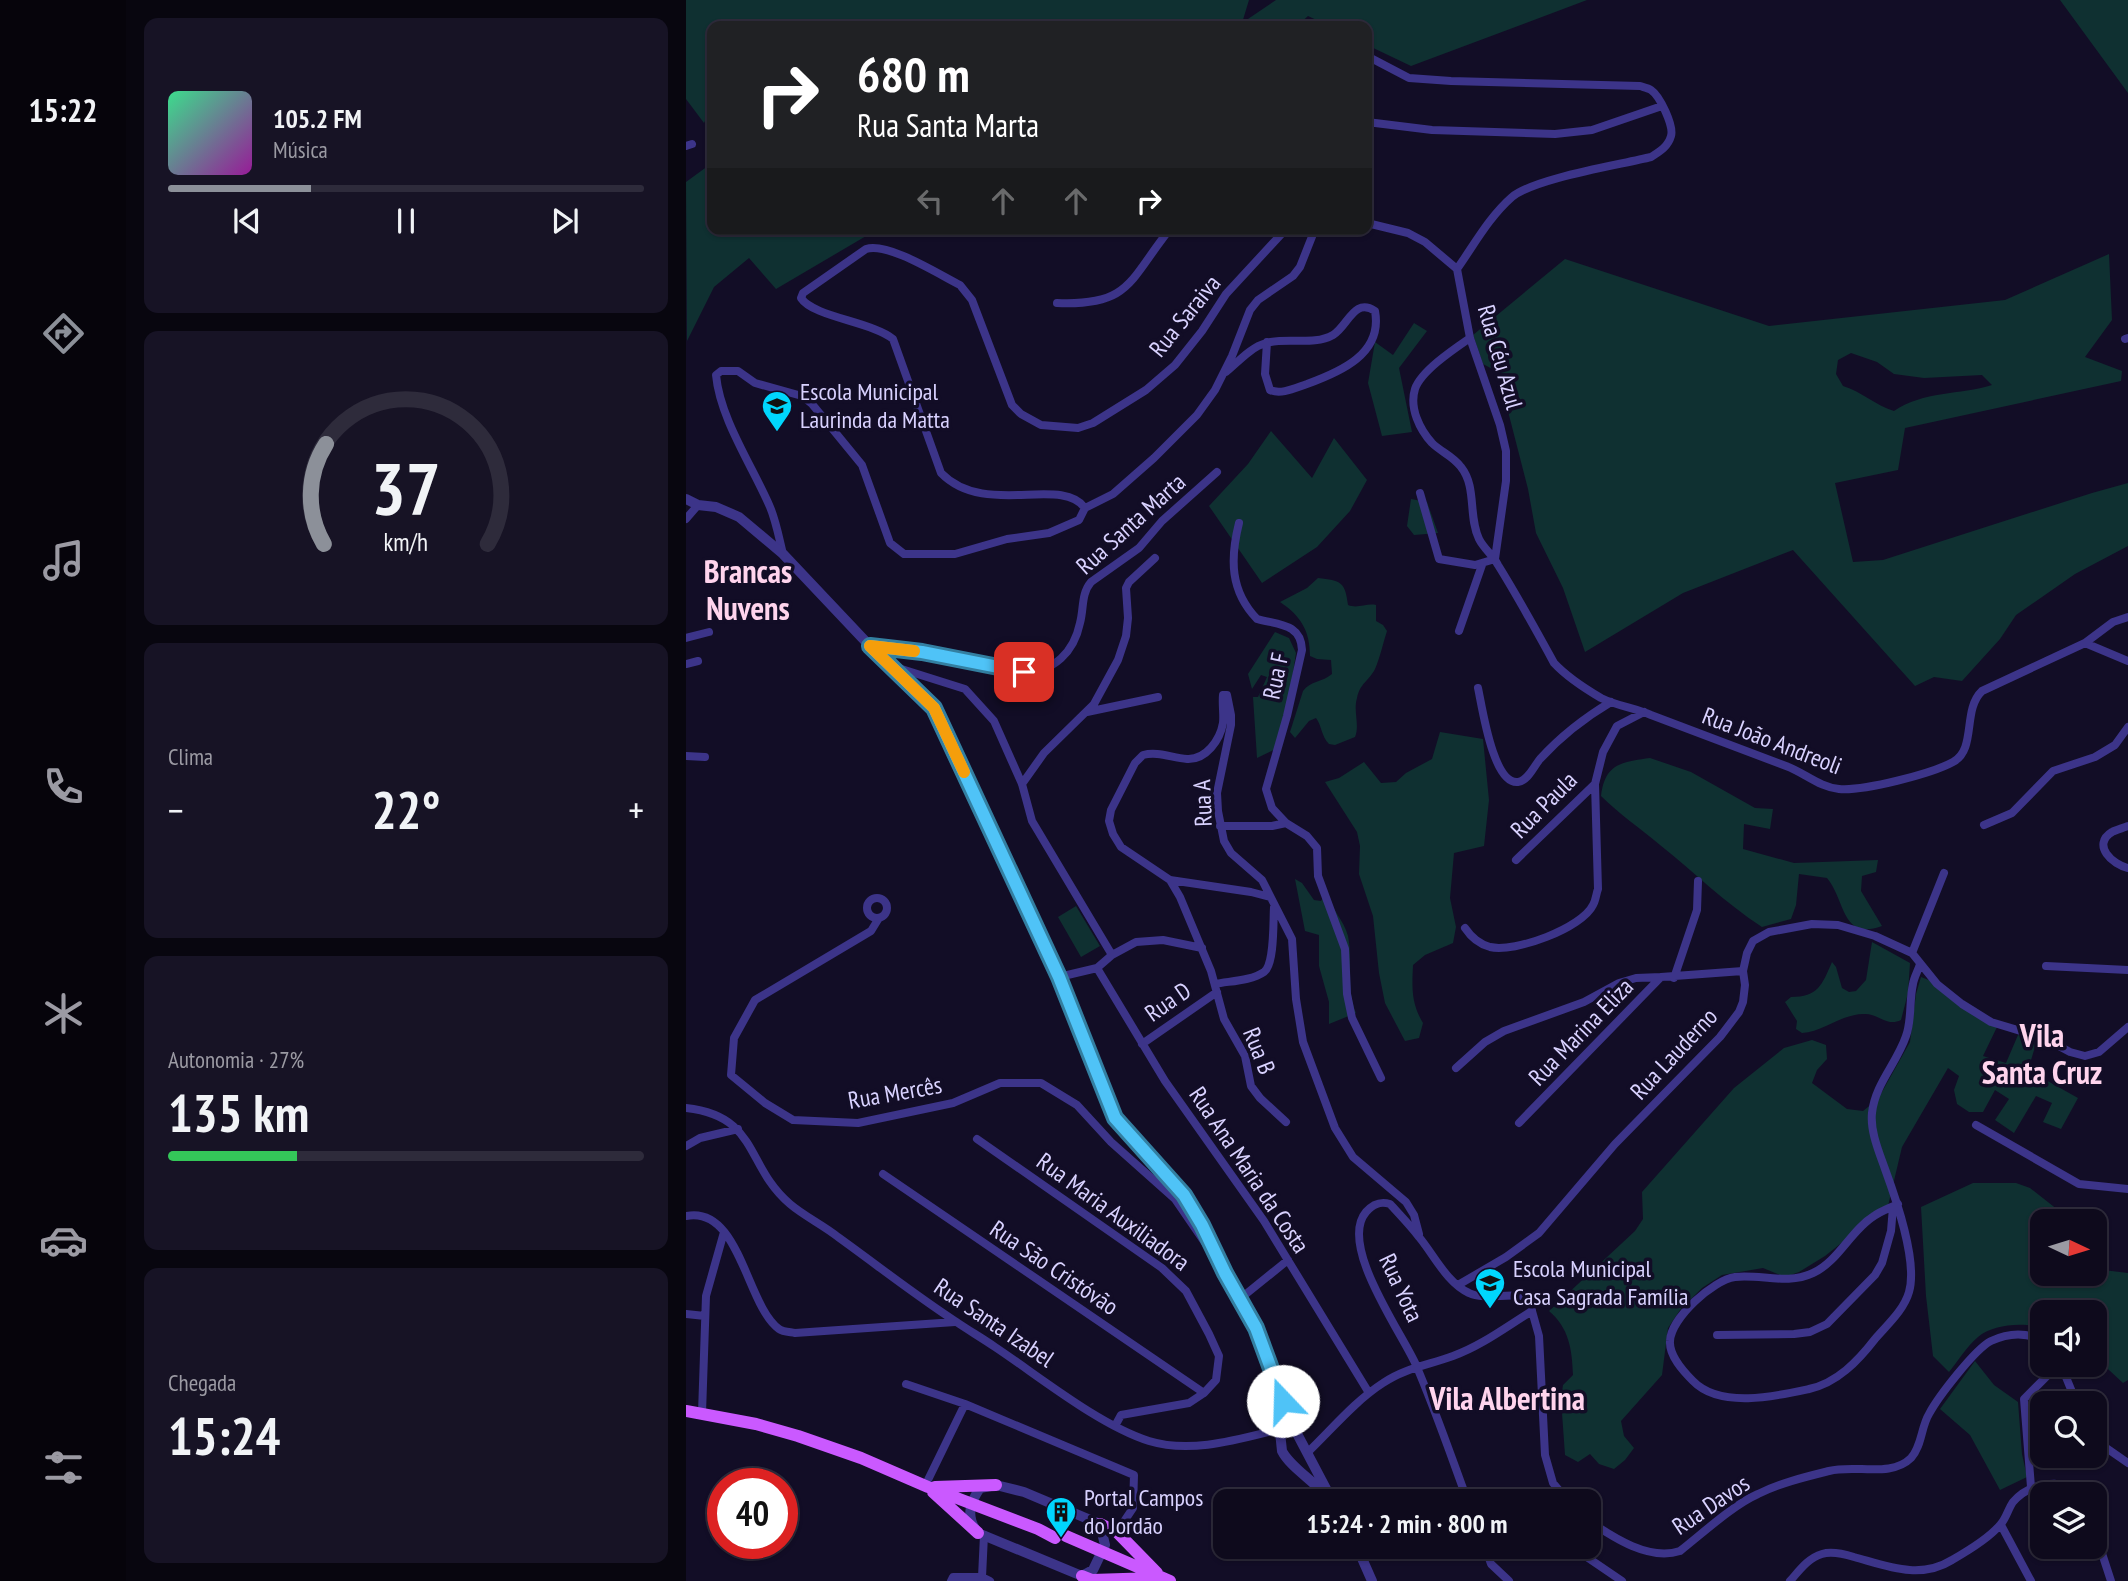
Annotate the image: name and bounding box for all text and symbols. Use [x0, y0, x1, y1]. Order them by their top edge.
text: 680 m [857, 42, 970, 106]
icon: right [742, 49, 833, 140]
text: 15:22 [28, 89, 98, 131]
text: 105.2 FM [273, 102, 362, 135]
text: Rua Santa Marta [857, 104, 1039, 146]
text: Música [273, 135, 328, 164]
icon: left [911, 182, 949, 220]
icon: ahead [984, 182, 1022, 220]
icon: ahead [1057, 182, 1095, 220]
icon: right [1130, 182, 1168, 220]
icon: previous [228, 202, 266, 240]
icon: pause [387, 202, 425, 240]
icon: next [546, 202, 584, 240]
street label: Rua Saraiva [1142, 268, 1227, 363]
street label: Rua Céu Azul [1471, 301, 1530, 413]
icon: directions [39, 309, 88, 358]
place label: Escola Municipal Laurinda da Matta [800, 376, 950, 435]
school or university icon: Escola Municipal Laurinda da Matta [760, 389, 794, 433]
text: 37 [371, 440, 441, 534]
street label: Rua Santa Marta [1070, 466, 1192, 581]
text: km/h [384, 526, 428, 558]
icon: music [39, 536, 88, 585]
district label: Brancas Nuvens [704, 550, 792, 629]
pin [994, 642, 1054, 702]
street label: Rua F [1256, 650, 1296, 702]
icon: arrive [1005, 653, 1043, 691]
street label: Rua João Andreoli [1698, 700, 1846, 781]
text: Clima [168, 742, 213, 771]
icon: phone [39, 762, 88, 811]
street label: Rua Paula [1504, 765, 1584, 845]
text: 22° [372, 776, 440, 843]
street label: Rua A [1186, 778, 1219, 827]
text: − [168, 785, 184, 834]
text: + [628, 785, 644, 834]
street label: Rua Marina Eliza [1522, 971, 1640, 1092]
street label: Rua D [1139, 975, 1197, 1028]
icon: climate [39, 989, 88, 1038]
street label: Rua Lauderno [1623, 1001, 1724, 1106]
district label: Vila Santa Cruz [1982, 1014, 2102, 1093]
street label: Rua B [1236, 1023, 1283, 1079]
text: Autonomia · 27% [168, 1045, 304, 1074]
street label: Rua Mercês [846, 1069, 944, 1116]
text: 135 km [168, 1079, 309, 1146]
street label: Rua Ana Maria da Costa [1182, 1081, 1317, 1259]
street label: Rua Maria Auxiliadora [1031, 1146, 1196, 1277]
north arrow [2030, 1209, 2107, 1286]
map controls [2030, 1209, 2107, 1559]
street label: Rua São Cristóvão [984, 1213, 1124, 1322]
icon: car [39, 1216, 88, 1265]
street label: Rua Yota [1372, 1249, 1431, 1327]
place label: Escola Municipal Casa Sagrada Família [1513, 1253, 1688, 1312]
school or university icon: Escola Municipal Casa Sagrada Família [1473, 1266, 1507, 1310]
street label: Rua Santa Izabel [928, 1271, 1061, 1374]
button: sound [2030, 1300, 2107, 1377]
position arrow [1246, 1364, 1320, 1438]
text: Chegada [168, 1368, 236, 1397]
district label: Vila Albertina [1428, 1377, 1585, 1419]
button: search [2030, 1391, 2107, 1468]
text: 15:24 [168, 1402, 280, 1469]
icon: filters [39, 1443, 88, 1492]
speed limit sign: 40 [707, 1468, 798, 1559]
street label: Rua Davos [1666, 1468, 1755, 1542]
place label: Portal Campos do Jordão [1084, 1482, 1203, 1541]
button: layers [2030, 1482, 2107, 1559]
building icon: Portal Campos do Jordão [1044, 1495, 1078, 1539]
text: 15:24 · 2 min · 800 m [1307, 1507, 1507, 1540]

